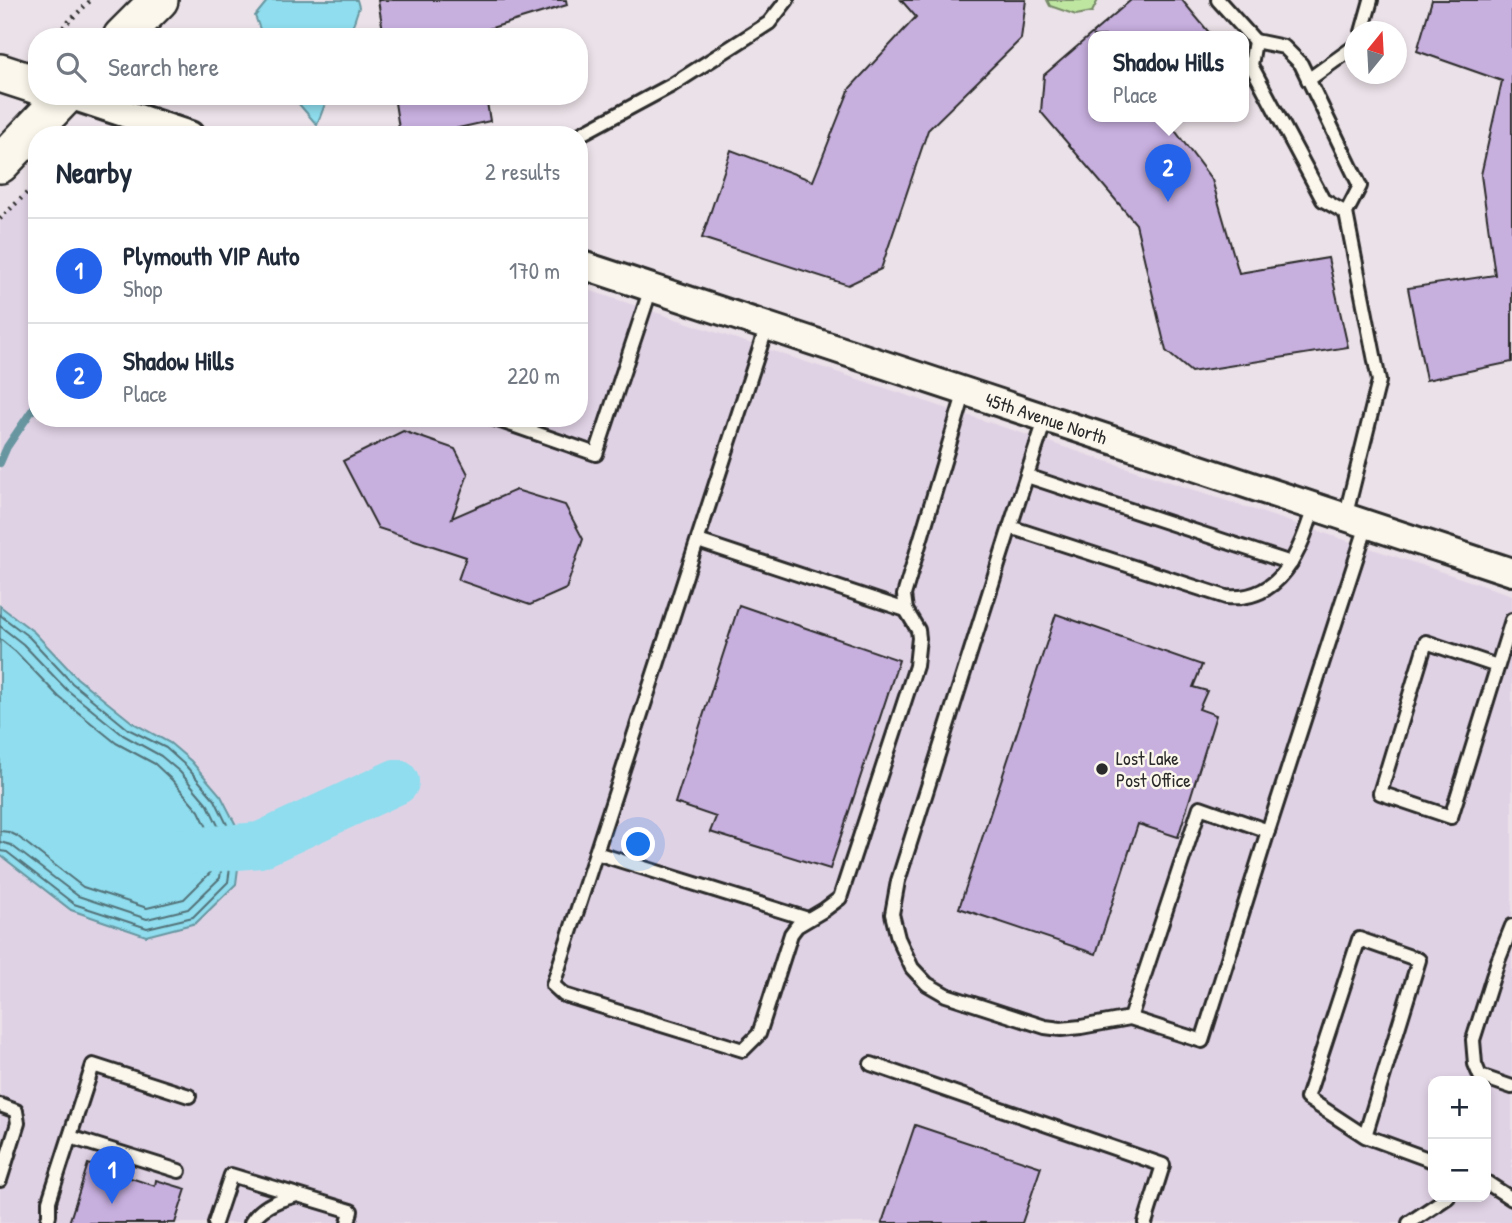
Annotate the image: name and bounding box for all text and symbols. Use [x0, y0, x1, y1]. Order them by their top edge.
north arrow [1344, 21, 1407, 84]
search box [28, 28, 588, 105]
popup [1088, 31, 1249, 122]
text: Shadow Hills [1113, 44, 1224, 79]
icon: search [52, 48, 90, 86]
text: Search here [108, 49, 219, 84]
text: Place [1113, 79, 1157, 110]
pin: 2 [1145, 144, 1191, 202]
text: Nearby [56, 152, 132, 192]
text: 2 results [485, 156, 560, 187]
text: Plymouth VIP Auto [123, 238, 300, 273]
text: 1 [75, 255, 83, 286]
text: 170 m [509, 255, 560, 286]
text: Shop [123, 273, 162, 304]
text: Shadow Hills [123, 343, 234, 378]
text: 2 [74, 360, 84, 391]
text: 220 m [507, 360, 560, 391]
text: Place [123, 378, 167, 409]
street label: 45th Avenue North [982, 386, 1110, 450]
place label: Lost Lake Post Office [1116, 745, 1191, 793]
marker: Lost Lake Post Office [1094, 761, 1110, 777]
your location [621, 827, 655, 861]
map controls [1428, 1076, 1491, 1202]
button: + [1428, 1076, 1491, 1139]
button: − [1428, 1139, 1491, 1202]
pin: 1 [89, 1146, 135, 1204]

